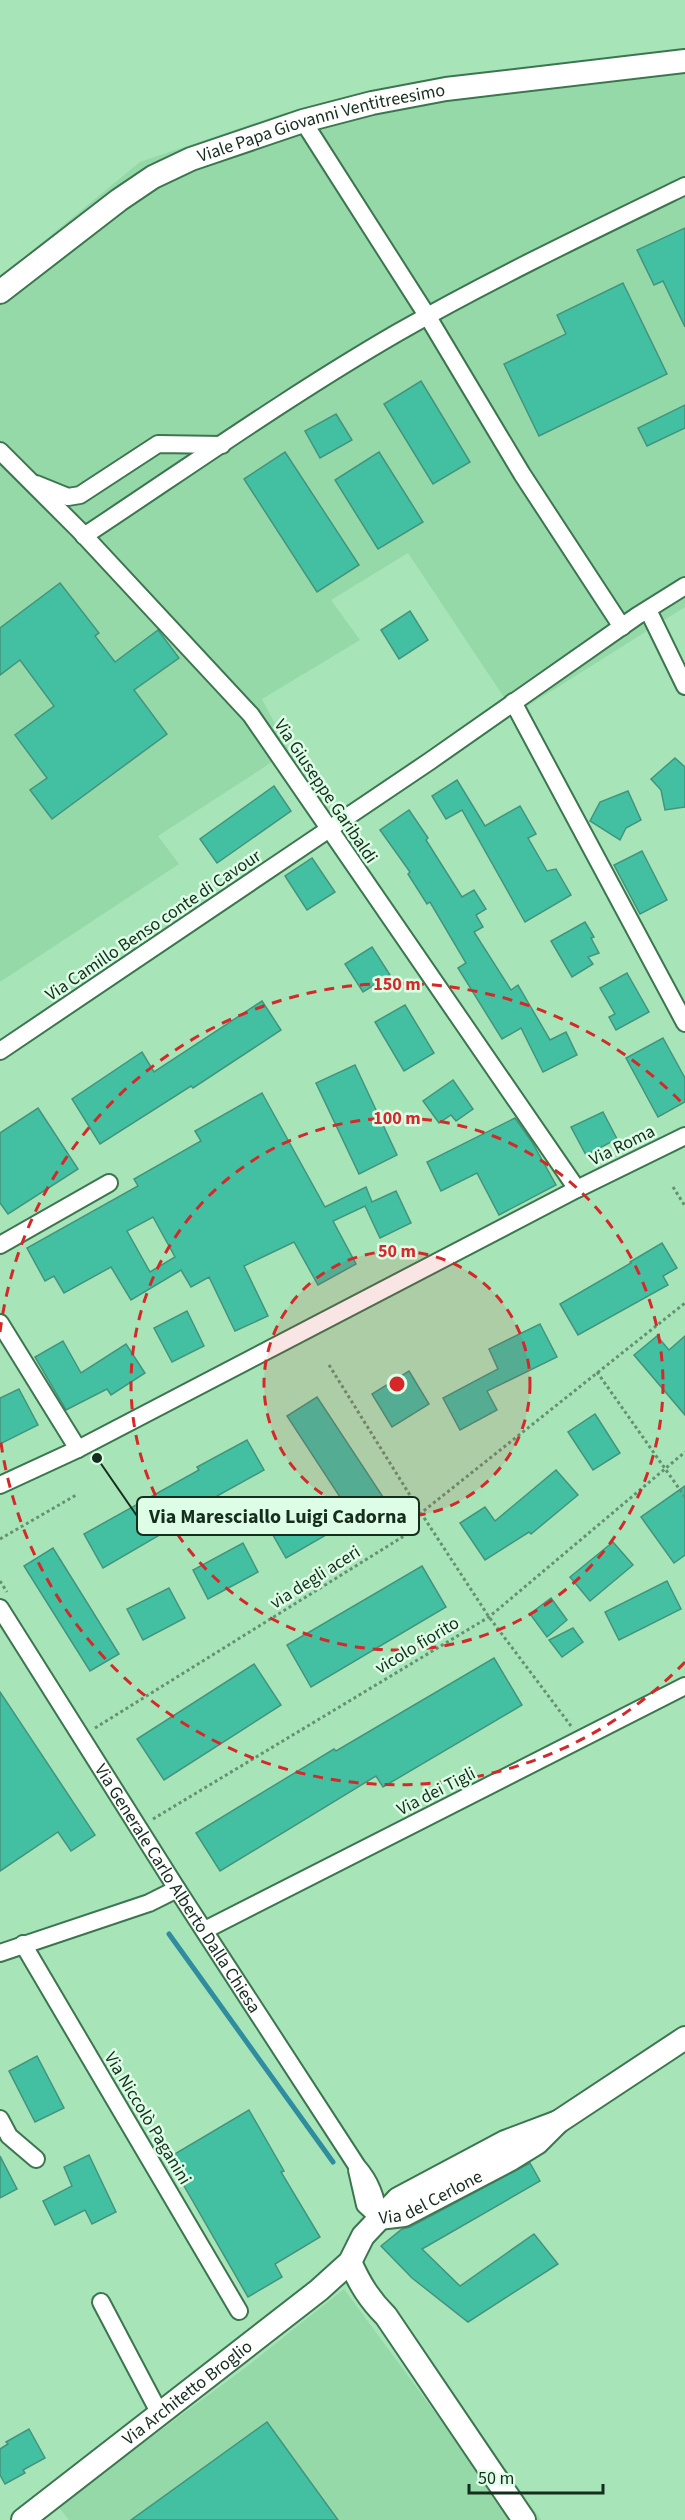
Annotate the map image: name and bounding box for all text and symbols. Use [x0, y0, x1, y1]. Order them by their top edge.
street label: Viale Papa Giovanni Ventitreesimo [194, 77, 447, 169]
street label: Via Giuseppe Garibaldi [268, 714, 383, 868]
street label: Via Camillo Benso conte di Cavour [41, 843, 267, 1007]
text: 150 m [373, 972, 421, 997]
text: 100 m [373, 1106, 421, 1131]
street label: Via Roma [585, 1119, 659, 1172]
text: 50 m [378, 1239, 416, 1264]
centre of rings [387, 1374, 407, 1394]
callout: Via Maresciallo Luigi Cadorna [137, 1497, 419, 1535]
text: Via Maresciallo Luigi Cadorna [148, 1503, 407, 1531]
street label: via degli aceri [265, 1540, 365, 1615]
street label: vicolo fiorito [370, 1610, 464, 1680]
street label: Via Generale Carlo Alberto Dalla Chiesa [88, 1759, 266, 2018]
street label: Via dei Tigli [392, 1761, 480, 1822]
street label: Via Niccolò Paganini [98, 2047, 197, 2189]
street label: Via del Cerlone [377, 2164, 487, 2231]
street label: Via Architetto Broglio [117, 2334, 258, 2451]
scale bar [469, 2457, 602, 2495]
text: 50 m [478, 2466, 514, 2491]

